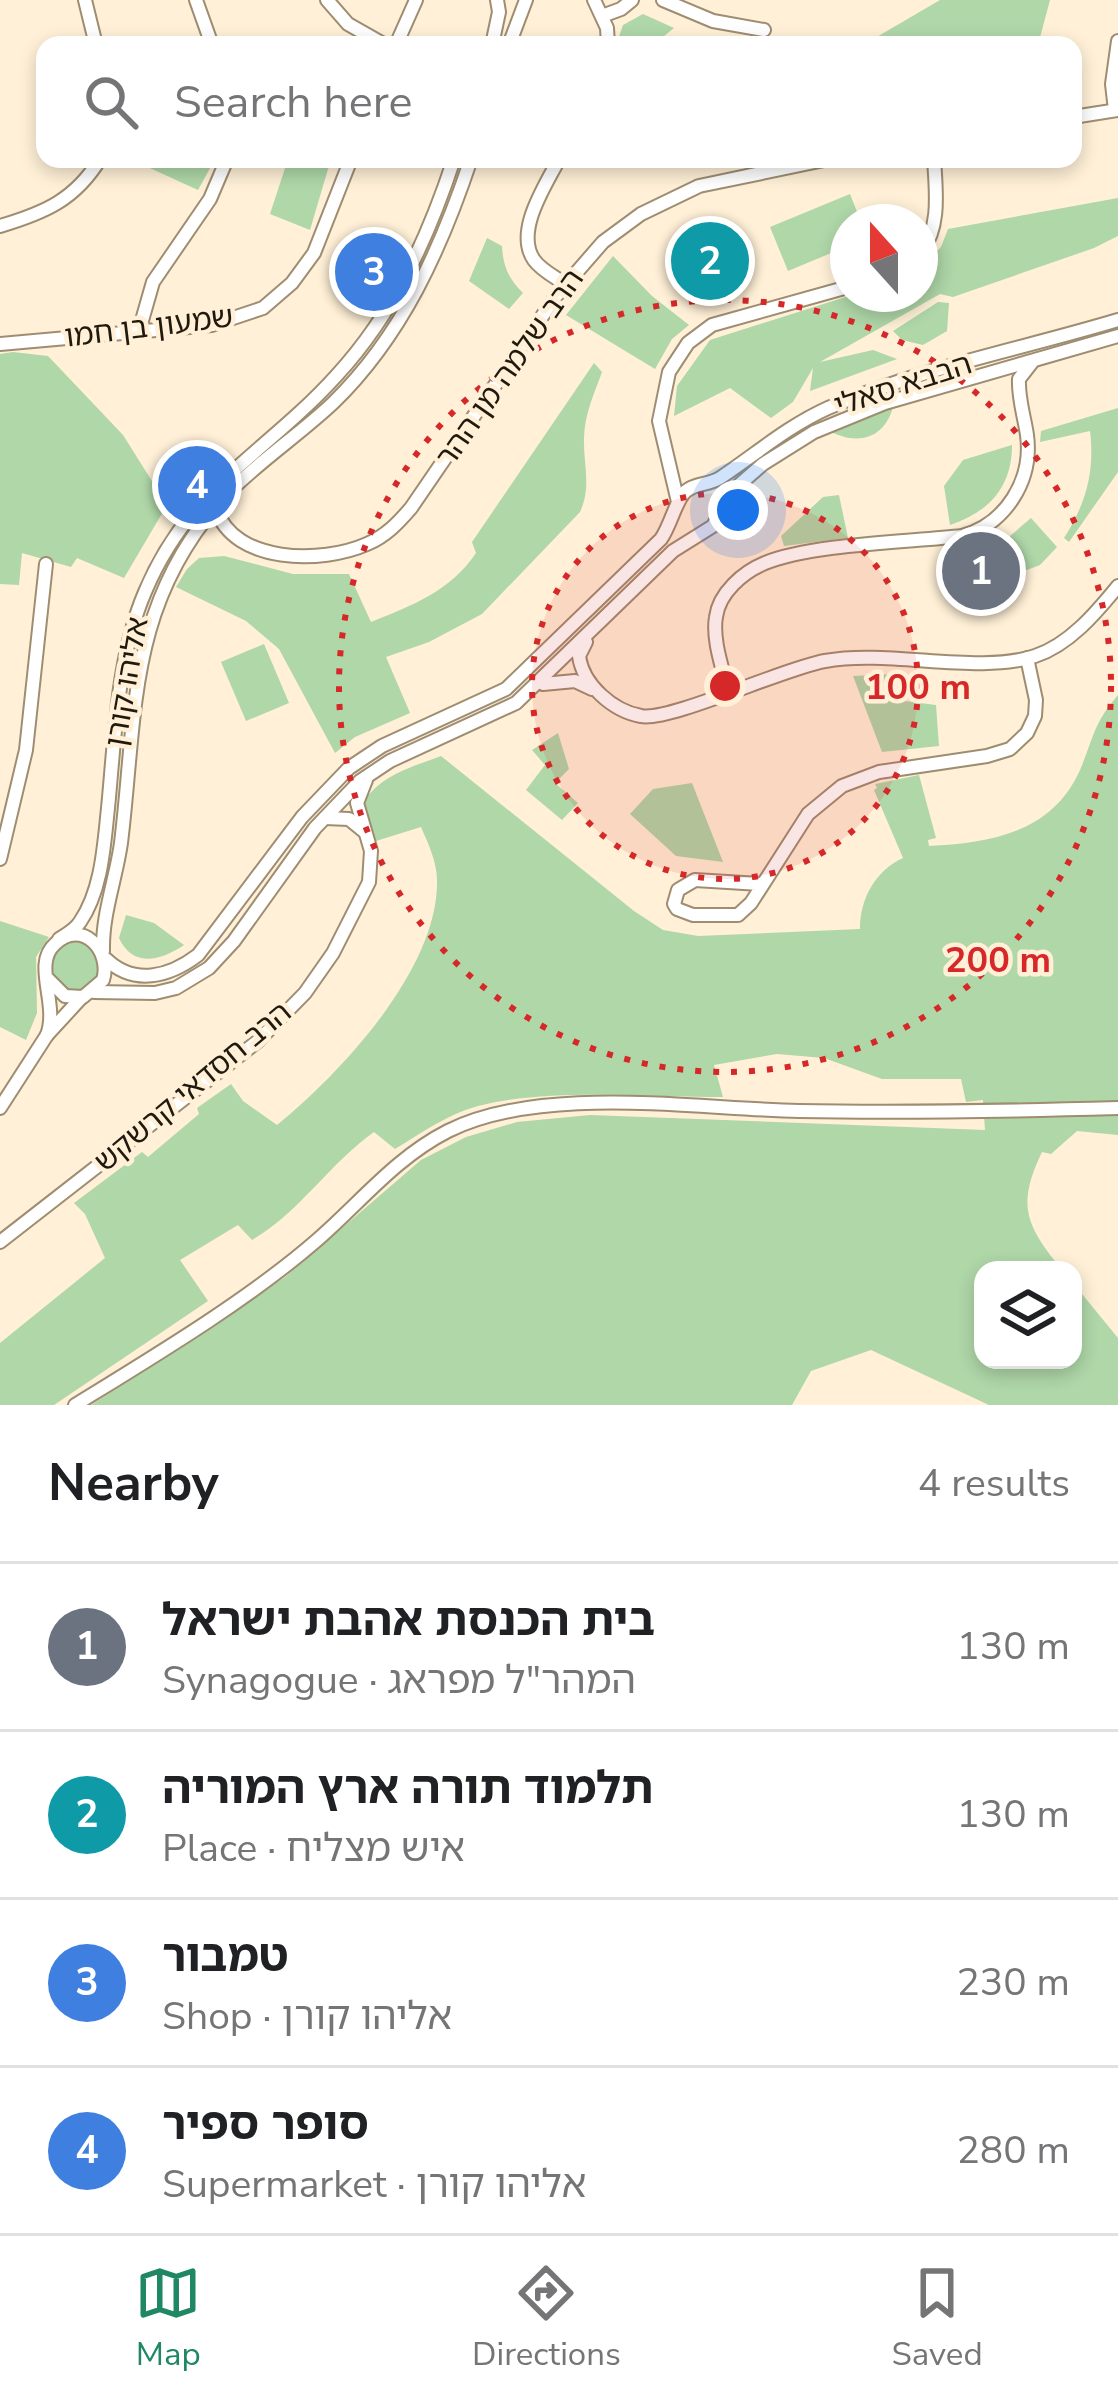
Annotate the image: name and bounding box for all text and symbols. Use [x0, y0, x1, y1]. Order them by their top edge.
search box [36, 36, 1082, 168]
icon: search [78, 69, 144, 135]
text: Search here [174, 72, 413, 133]
north arrow [830, 204, 938, 312]
pin: 2 [671, 216, 749, 306]
pin: 3 [335, 227, 413, 317]
street label: הרב שלמה מן ההר [426, 261, 594, 475]
street label: שמעון בן חמו [62, 296, 236, 358]
street label: הבבא סאלי [829, 344, 977, 426]
pin: 4 [158, 440, 236, 530]
your location [708, 480, 768, 540]
pin: 1 [942, 526, 1020, 616]
street label: אליהו קורן [95, 614, 159, 750]
text: 100 m [865, 663, 971, 712]
centre of rings [704, 665, 746, 707]
text: 200 m [945, 936, 1051, 985]
street label: הרב חסדאי קרשקש [86, 992, 300, 1182]
map controls [974, 1261, 1082, 1369]
button: layers [974, 1261, 1082, 1369]
text: Nearby [48, 1448, 219, 1518]
text: 4 results [918, 1457, 1070, 1510]
text: בית הכנסת אהבת ישראל [162, 1590, 655, 1651]
text: 1 [75, 1620, 99, 1673]
text: 130 m [956, 1620, 1070, 1673]
text: Synagogue · המהר"ל מפראג [162, 1654, 636, 1707]
text: תלמוד תורה ארץ המוריה [162, 1758, 653, 1819]
text: 2 [75, 1788, 99, 1841]
text: 130 m [956, 1788, 1070, 1841]
text: Place · איש מצליח [162, 1822, 465, 1875]
text: טמבור [162, 1926, 289, 1987]
text: 3 [75, 1956, 99, 2009]
text: 230 m [956, 1956, 1070, 2009]
text: Shop · אליהו קורן [162, 1990, 452, 2043]
text: סופר ספיר [162, 2094, 369, 2155]
text: 4 [75, 2124, 99, 2177]
text: 280 m [956, 2124, 1070, 2177]
text: Supermarket · אליהו קורן [162, 2158, 586, 2211]
tab: Map [135, 2260, 201, 2377]
tab: Directions [472, 2260, 621, 2377]
tab: Saved [891, 2260, 983, 2377]

